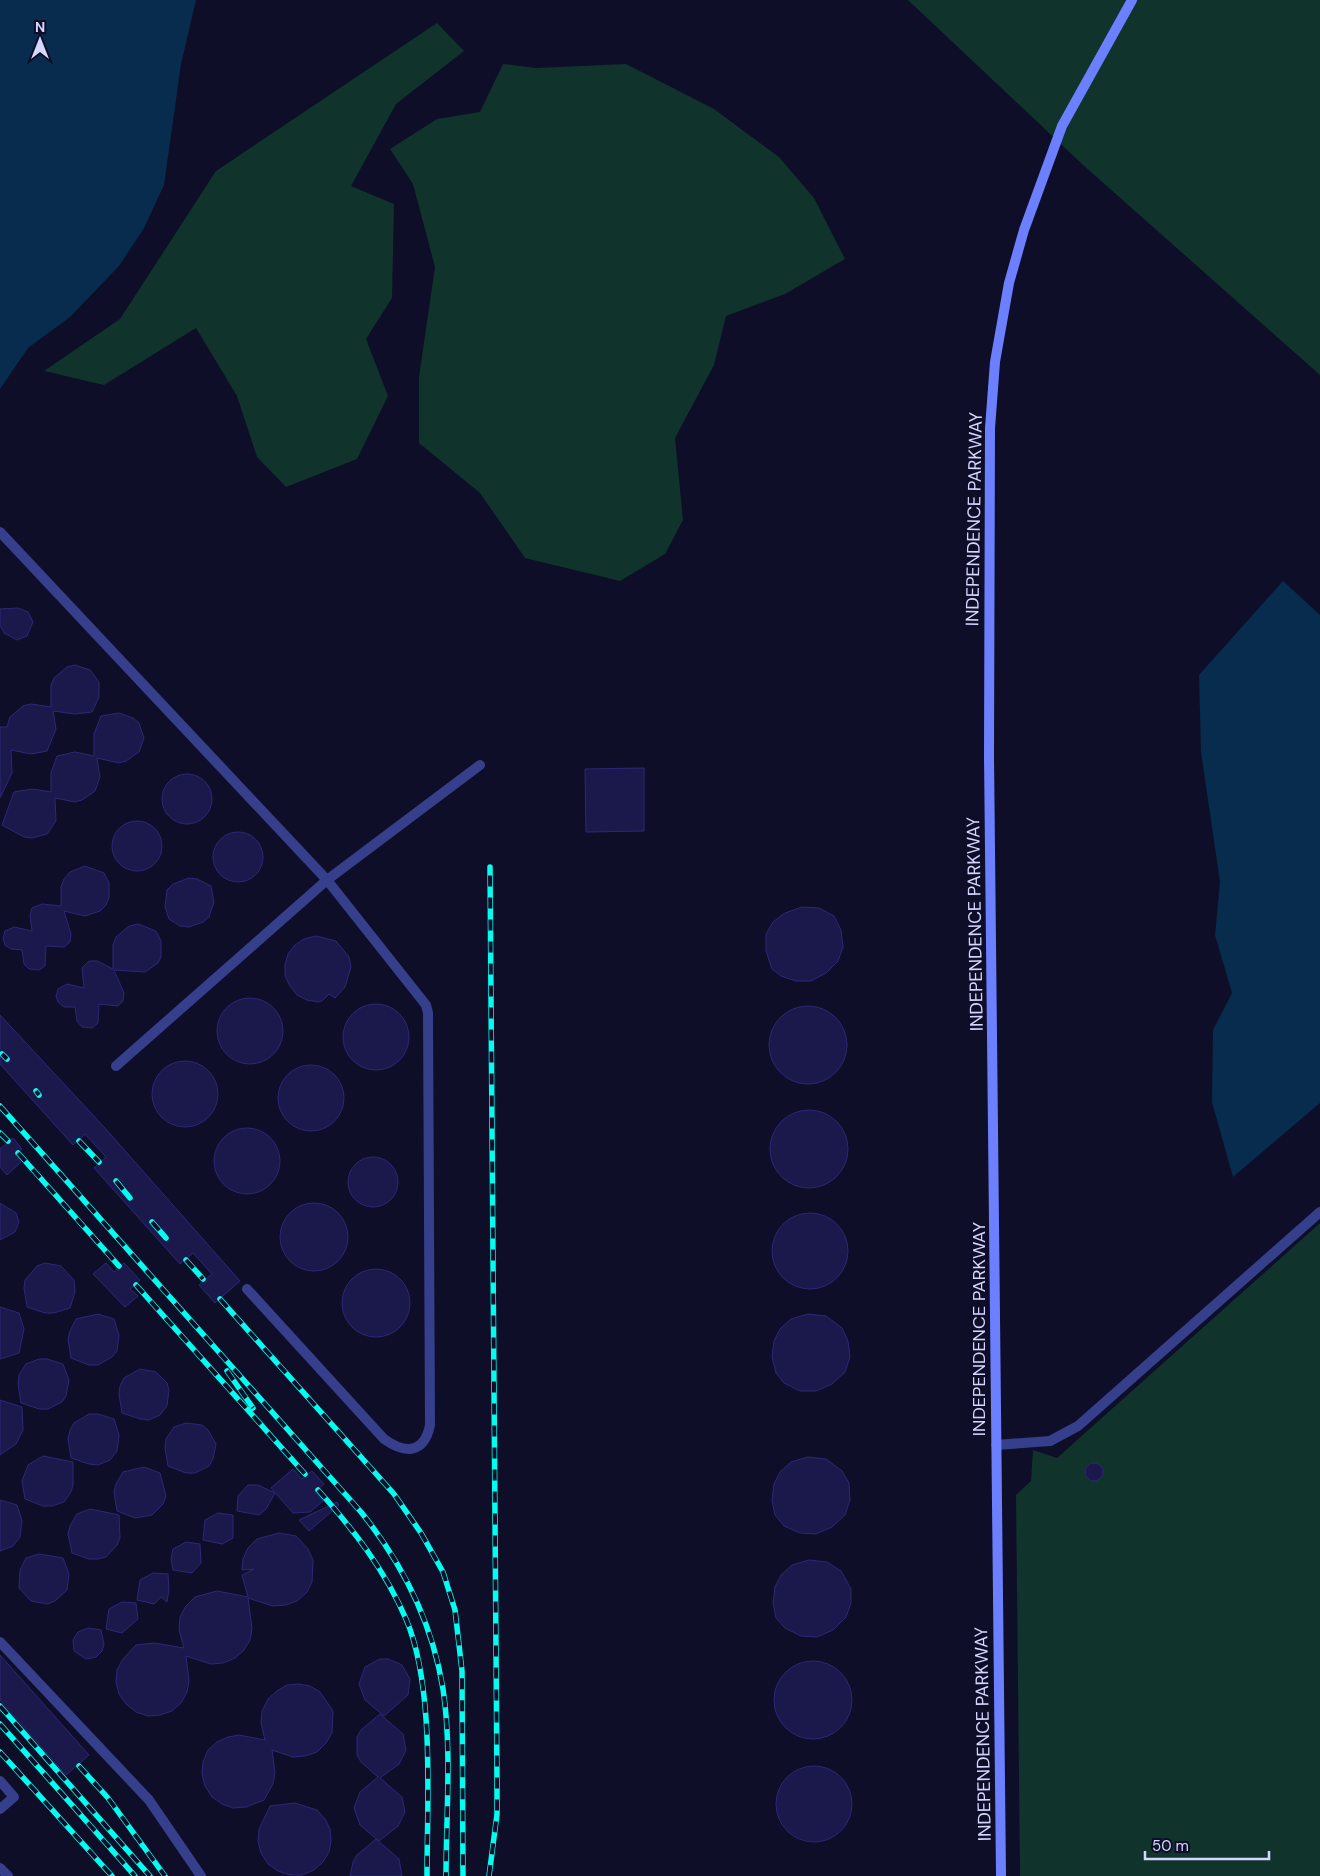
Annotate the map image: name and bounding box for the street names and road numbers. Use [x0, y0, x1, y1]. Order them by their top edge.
street label: INDEPENDENCE PARKWAY [960, 411, 988, 626]
street label: INDEPENDENCE PARKWAY [961, 816, 989, 1031]
street label: INDEPENDENCE PARKWAY [967, 1221, 991, 1436]
street label: INDEPENDENCE PARKWAY [969, 1626, 997, 1841]

